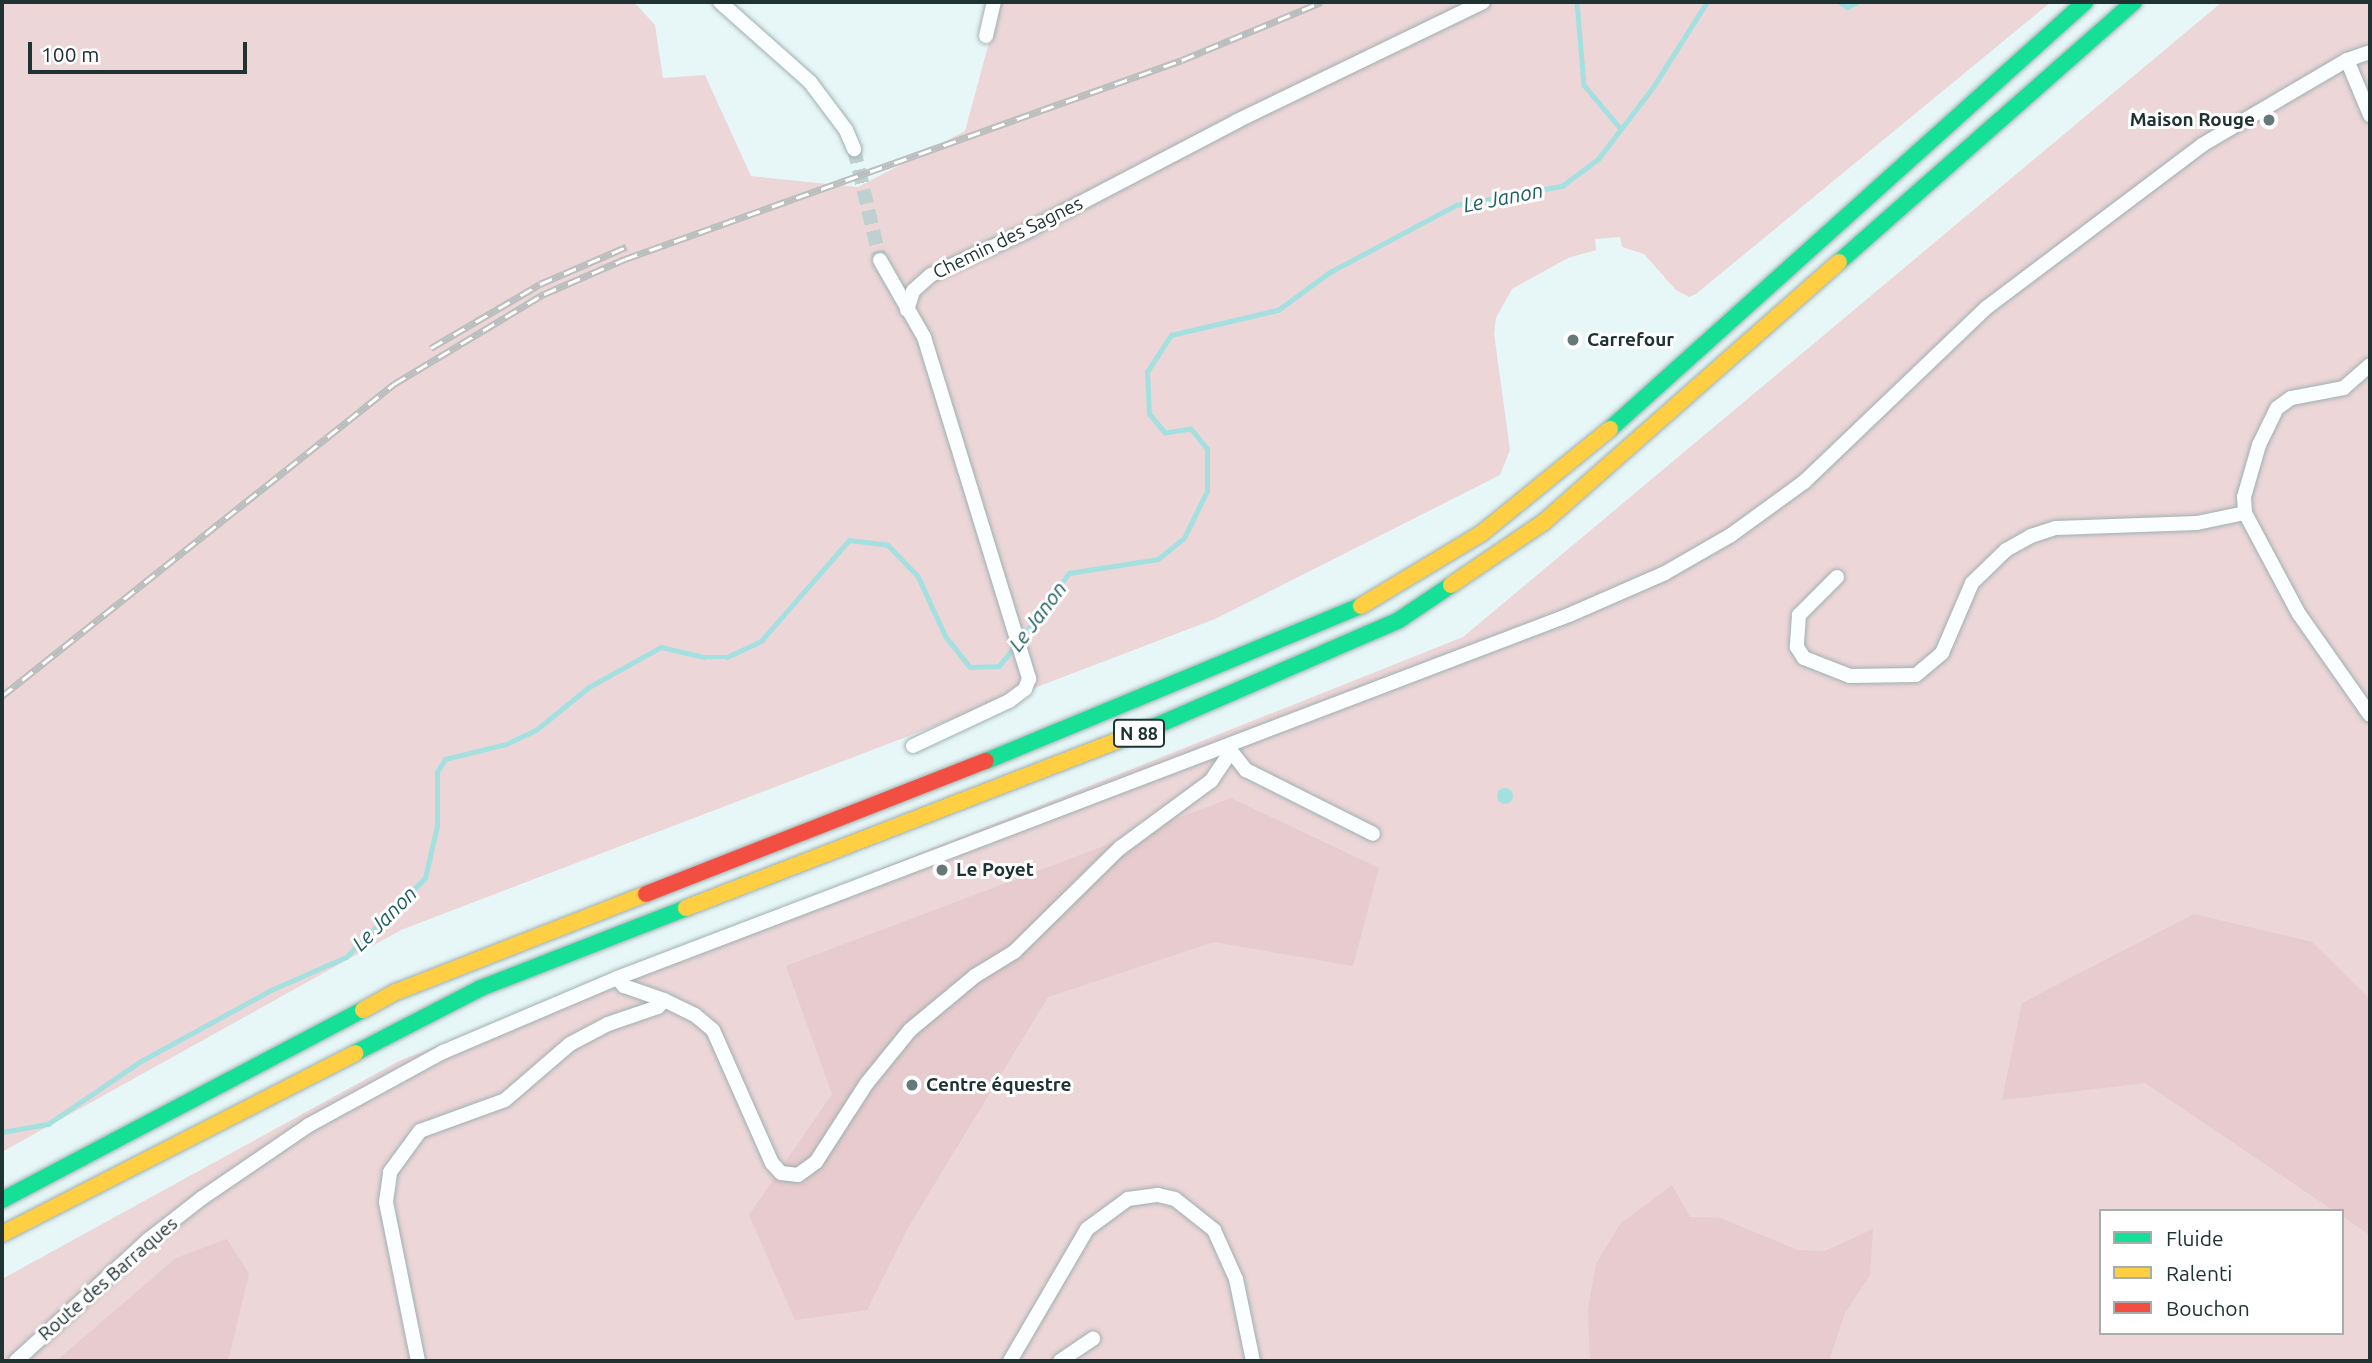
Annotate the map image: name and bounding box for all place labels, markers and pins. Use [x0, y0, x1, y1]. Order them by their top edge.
place label: Maison Rouge [2130, 109, 2255, 131]
marker: Maison Rouge [2261, 112, 2277, 128]
place label: Carrefour [1587, 329, 1674, 351]
marker: Carrefour [1565, 332, 1581, 348]
place label: Le Poyet [956, 859, 1034, 881]
marker: Le Poyet [934, 862, 950, 878]
place label: Centre équestre [926, 1074, 1071, 1096]
marker: Centre équestre [904, 1077, 920, 1093]

